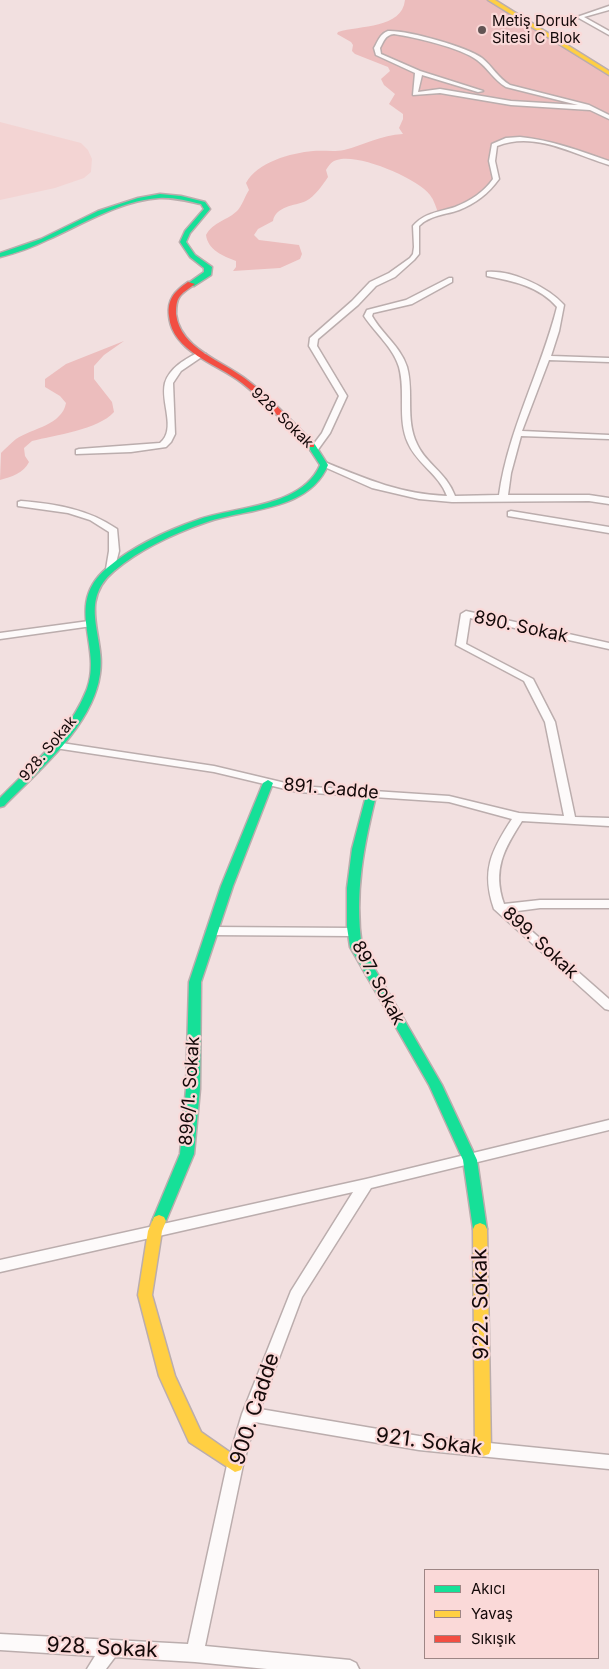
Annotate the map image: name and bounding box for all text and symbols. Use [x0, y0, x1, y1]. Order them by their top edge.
place label: Metiş Doruk Sitesi C Blok [492, 12, 580, 47]
marker: Metiş Doruk Sitesi C Blok [476, 24, 488, 36]
street label: 928. Sokak [247, 384, 317, 452]
street label: 890. Sokak [472, 606, 570, 648]
street label: 928. Sokak [16, 713, 80, 785]
street label: 891. Cadde [282, 774, 380, 804]
street label: 899. Sokak [498, 903, 582, 983]
street label: 897. Sokak [347, 937, 409, 1029]
street label: 896/1. Sokak [175, 1036, 205, 1146]
street label: 922. Sokak [467, 1248, 495, 1360]
street label: 900. Cadde [225, 1350, 285, 1468]
street label: 921. Sokak [374, 1423, 484, 1461]
legend [424, 1569, 599, 1659]
text: Akıcı [471, 1579, 505, 1598]
text: Yavaş [471, 1604, 513, 1623]
text: Sıkışık [471, 1629, 516, 1648]
street label: 928. Sokak [46, 1633, 158, 1663]

